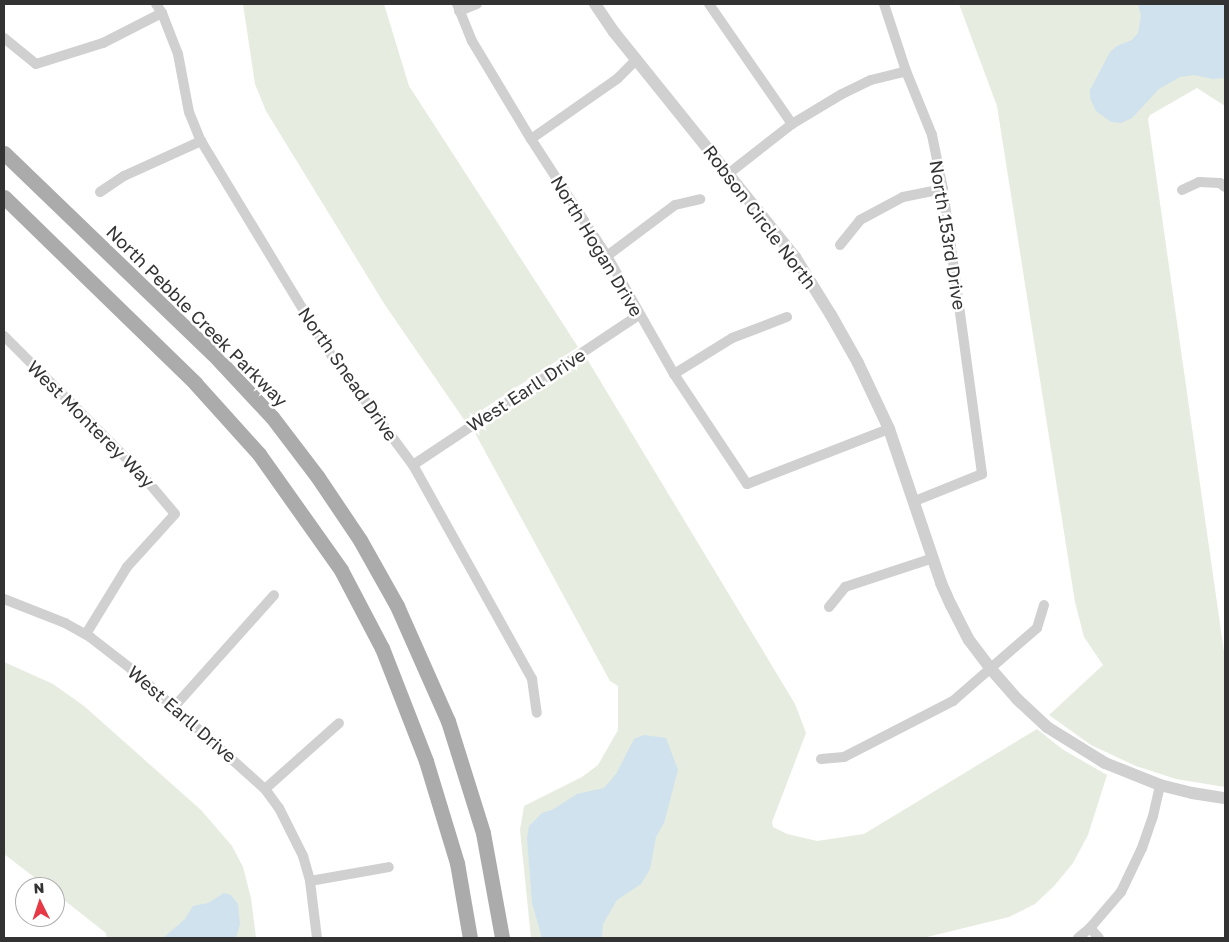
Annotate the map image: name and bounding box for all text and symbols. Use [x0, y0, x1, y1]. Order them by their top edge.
street label: Robson Circle North [699, 141, 821, 293]
street label: North 153rd Drive [925, 159, 971, 311]
street label: North Hogan Drive [546, 172, 648, 320]
street label: North Pebble Creek Parkway [102, 221, 292, 411]
street label: North Snead Drive [294, 303, 402, 445]
street label: West Earll Drive [463, 344, 589, 436]
street label: West Monterey Way [23, 356, 159, 492]
street label: West Earll Drive [123, 661, 241, 767]
north arrow [15, 877, 65, 927]
text: N [33, 879, 45, 896]

